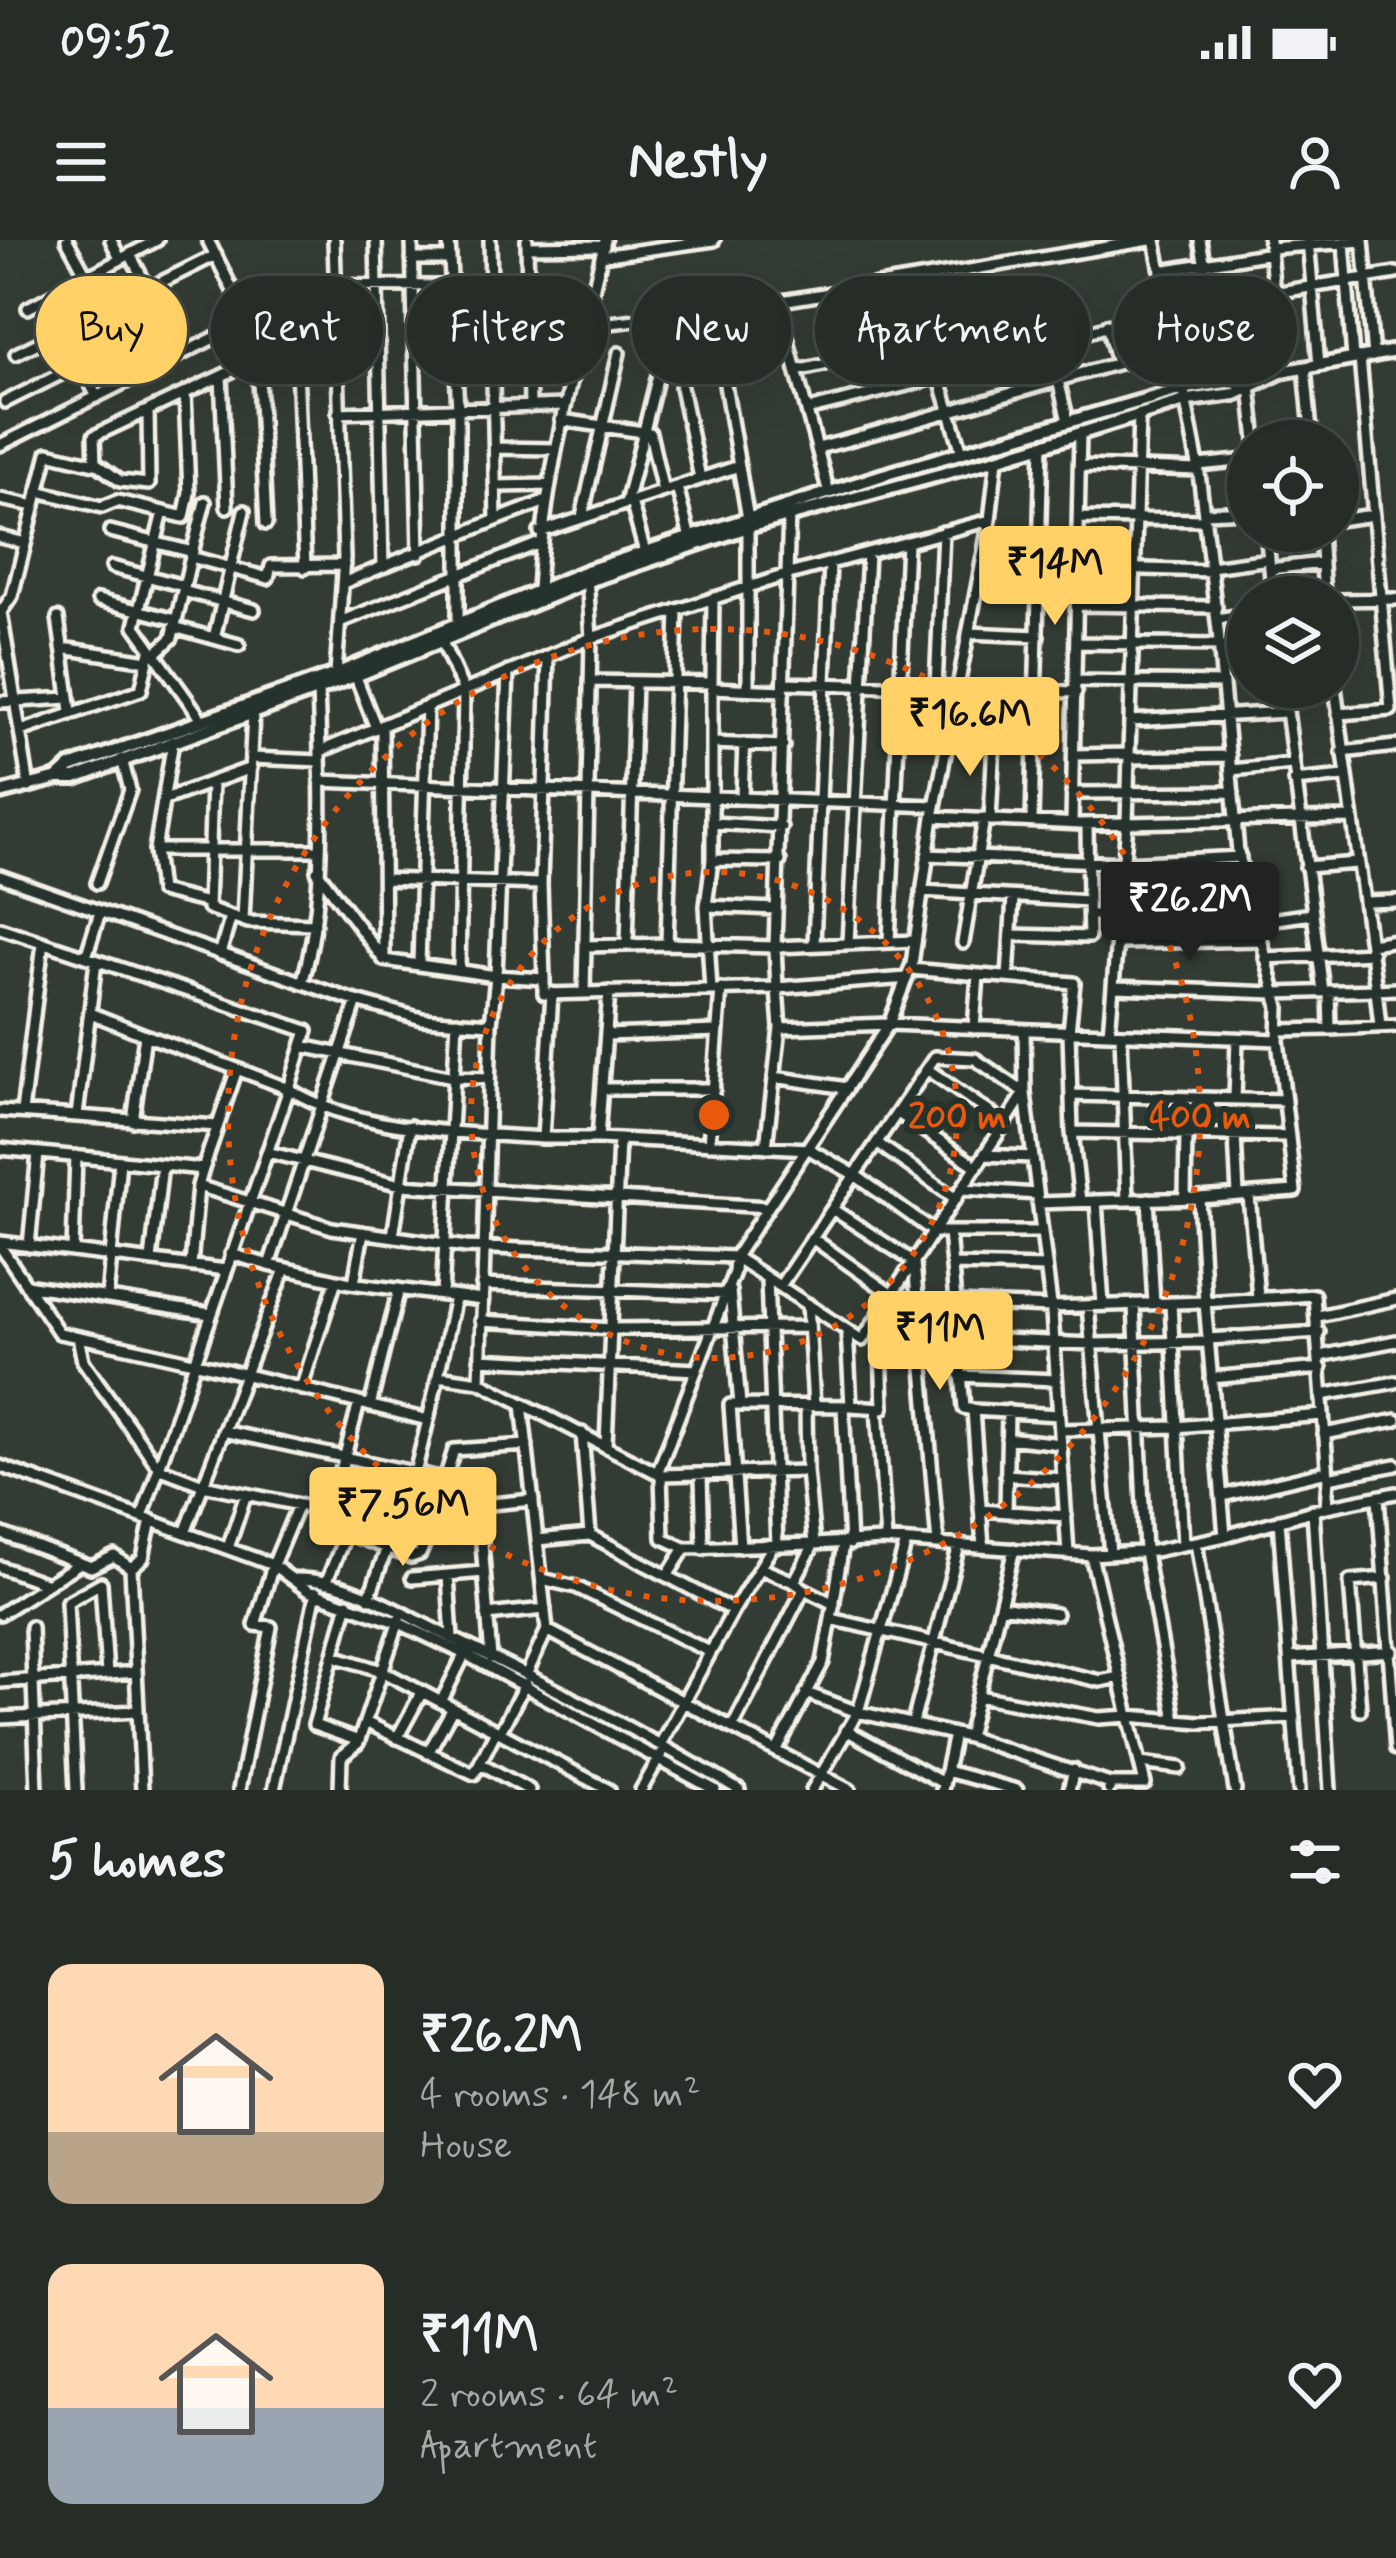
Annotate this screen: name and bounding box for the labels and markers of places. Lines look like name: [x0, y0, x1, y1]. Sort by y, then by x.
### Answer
pin: ₹14M: [984, 526, 1126, 628]
pin: ₹16.6M: [872, 677, 1068, 779]
pin: ₹26.2M: [1092, 862, 1288, 964]
centre of rings: [693, 1094, 735, 1136]
pin: ₹11M: [869, 1291, 1011, 1393]
pin: ₹7.56M: [305, 1467, 501, 1569]

